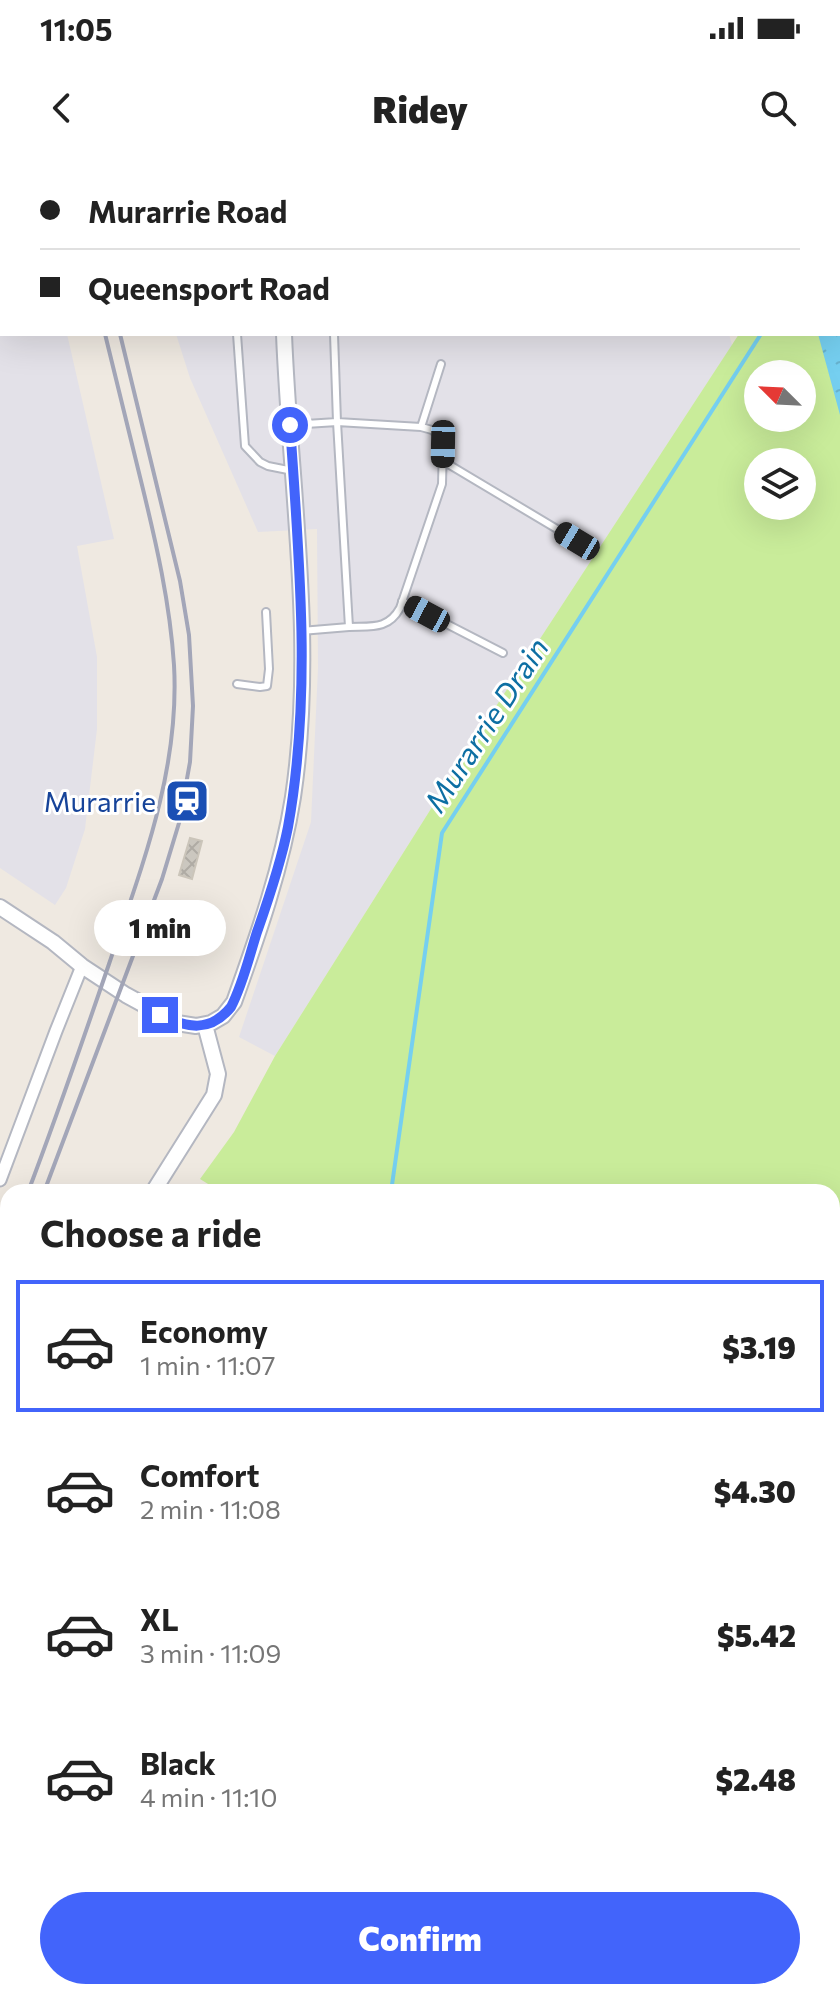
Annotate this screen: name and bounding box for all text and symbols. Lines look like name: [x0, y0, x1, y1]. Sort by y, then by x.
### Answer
text: 11:05: [40, 10, 113, 47]
icon: back: [40, 86, 84, 130]
text: Ridey: [372, 86, 468, 130]
icon: search: [756, 86, 800, 130]
text: Murarrie Road: [88, 192, 287, 229]
text: Queensport Road: [88, 269, 330, 306]
north arrow: [744, 360, 816, 432]
map controls: [744, 360, 816, 520]
route start: [272, 407, 308, 443]
car: [431, 420, 455, 468]
button: layers: [744, 448, 816, 520]
car: [550, 518, 604, 564]
car: [400, 592, 454, 636]
water label: Murarrie Drain: [415, 630, 555, 818]
station icon: Murarrie: [163, 777, 211, 825]
place label: Murarrie: [44, 784, 156, 818]
callout: 1 min: [94, 899, 226, 955]
text: 1 min: [129, 912, 191, 943]
route end: [142, 997, 178, 1033]
text: Choose a ride: [40, 1210, 261, 1254]
icon: car: [44, 1310, 116, 1382]
text: Economy: [140, 1312, 268, 1349]
text: $3.19: [722, 1328, 796, 1365]
text: 1 min · 11:07: [140, 1349, 275, 1380]
icon: car: [44, 1454, 116, 1526]
text: Comfort: [140, 1456, 259, 1493]
text: $4.30: [714, 1472, 796, 1509]
text: 2 min · 11:08: [140, 1493, 281, 1524]
icon: car: [44, 1598, 116, 1670]
text: XL: [140, 1600, 179, 1637]
text: $5.42: [717, 1616, 796, 1653]
text: 3 min · 11:09: [140, 1637, 281, 1668]
icon: car: [44, 1742, 116, 1814]
text: Black: [140, 1744, 216, 1781]
text: $2.48: [716, 1760, 796, 1797]
text: 4 min · 11:10: [140, 1781, 277, 1812]
button: Confirm: [40, 1892, 800, 1984]

